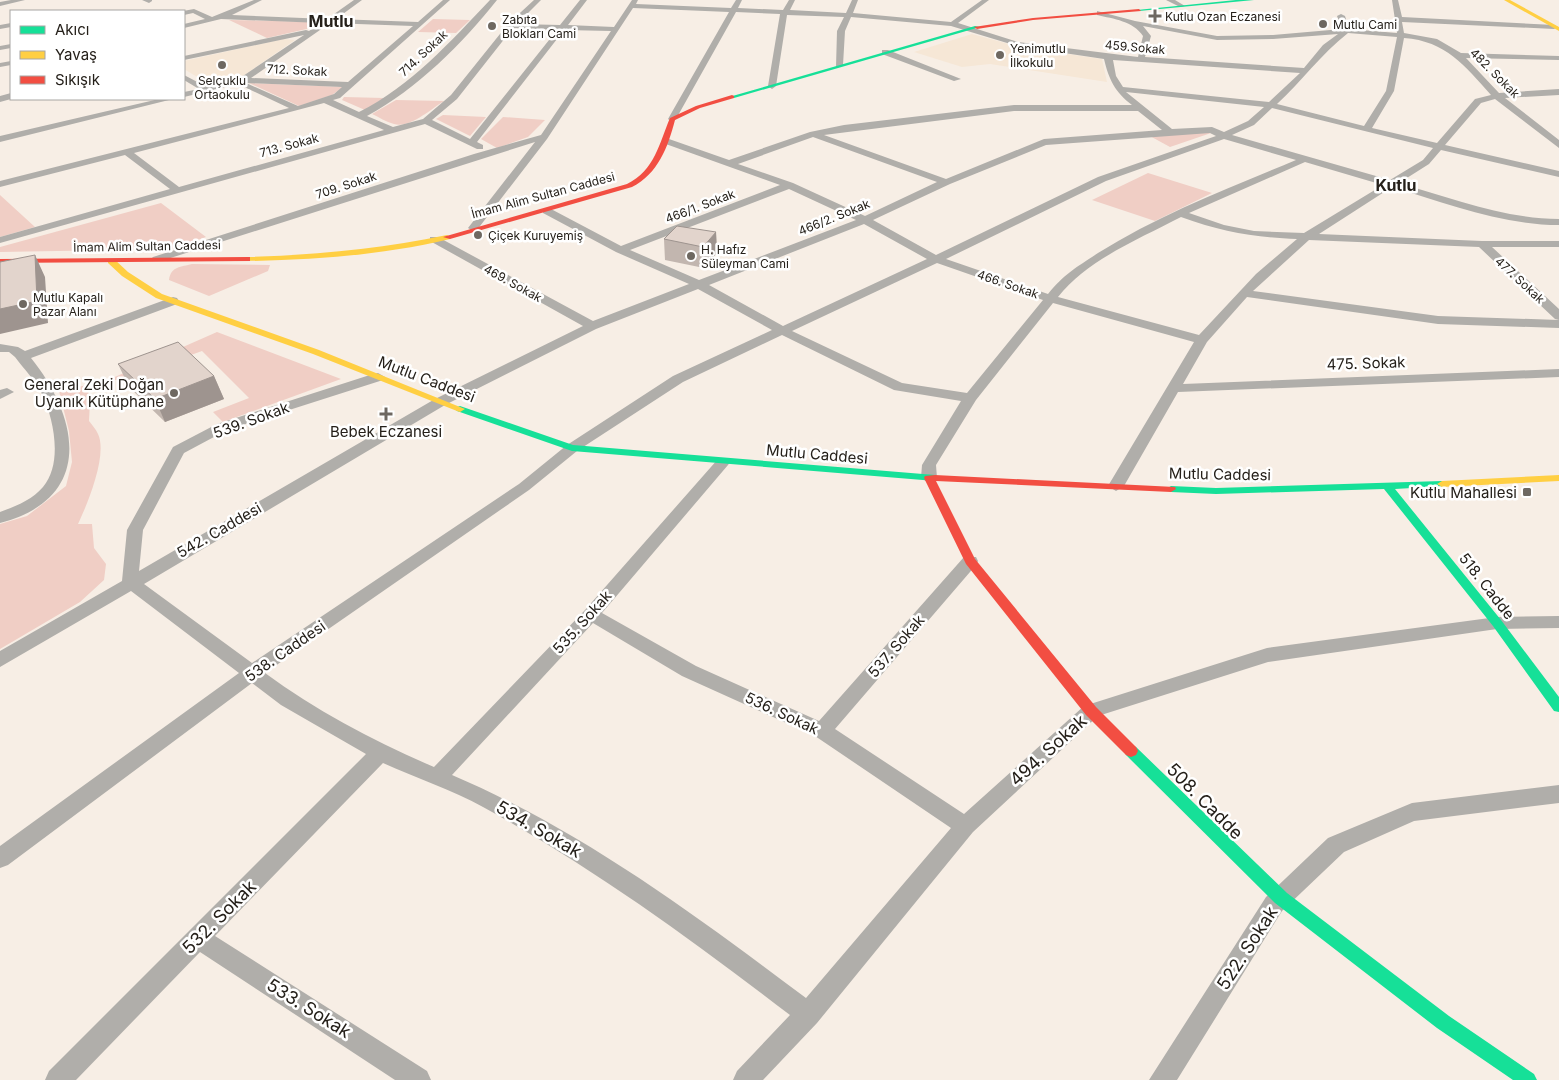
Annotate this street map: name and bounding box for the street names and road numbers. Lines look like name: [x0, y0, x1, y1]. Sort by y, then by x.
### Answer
street label: 714. Sokak: [396, 27, 451, 79]
street label: 459.Sokak: [1104, 37, 1166, 57]
street label: 482. Sokak: [1467, 45, 1523, 101]
street label: 712. Sokak: [266, 61, 328, 79]
street label: 713. Sokak: [258, 130, 321, 160]
street label: 709. Sokak: [314, 168, 379, 202]
street label: İmam Alim Sultan Caddesi: [470, 169, 616, 221]
street label: 466/1. Sokak: [663, 186, 737, 226]
street label: 466/2. Sokak: [796, 196, 872, 238]
street label: İmam Alim Sultan Caddesi: [73, 237, 221, 255]
street label: 477. Sokak: [1492, 253, 1548, 307]
street label: 469. Sokak: [481, 261, 545, 305]
street label: 466. Sokak: [975, 267, 1041, 302]
street label: Mutlu Caddesi: [376, 352, 478, 406]
street label: 475. Sokak: [1326, 352, 1406, 374]
street label: 539. Sokak: [210, 397, 292, 442]
street label: Mutlu Caddesi: [765, 440, 869, 468]
street label: Mutlu Caddesi: [1169, 464, 1271, 484]
street label: 542. Caddesi: [173, 498, 265, 562]
street label: 518. Cadde: [1455, 549, 1519, 623]
street label: 535. Sokak: [548, 586, 616, 658]
street label: 537. Sokak: [864, 610, 929, 681]
street label: 538. Caddesi: [241, 616, 329, 686]
street label: 536. Sokak: [742, 688, 823, 739]
street label: 494. Sokak: [1005, 710, 1091, 790]
street label: 508. Cadde: [1163, 759, 1247, 843]
street label: 534. Sokak: [492, 796, 586, 862]
street label: 532. Sokak: [178, 876, 260, 958]
street label: 522. Sokak: [1212, 902, 1282, 994]
street label: 533. Sokak: [263, 974, 355, 1042]

